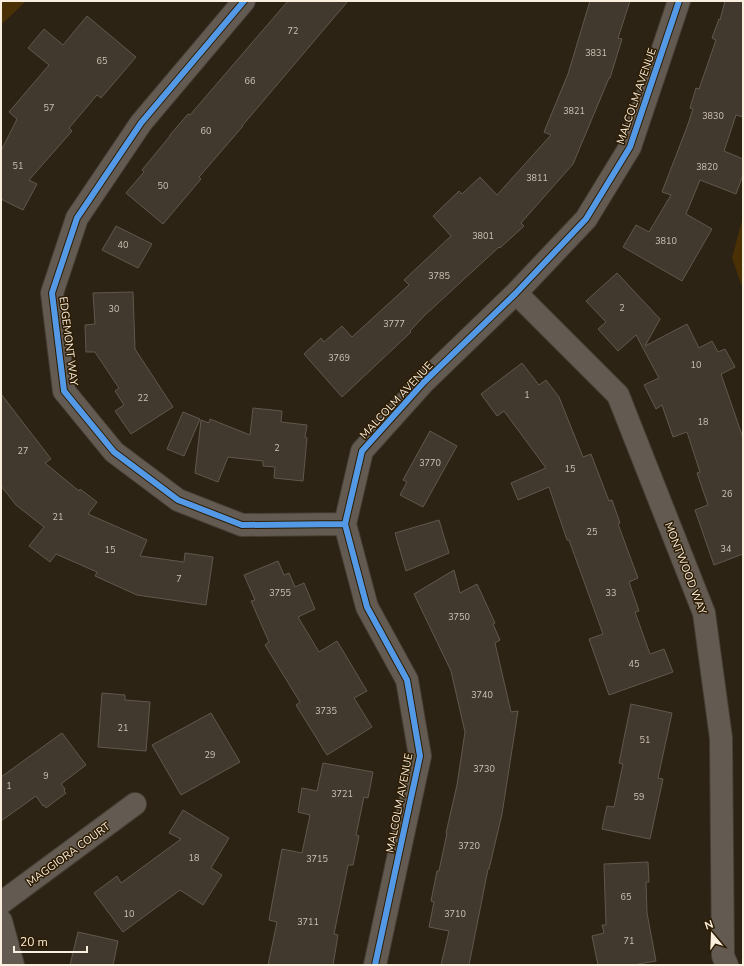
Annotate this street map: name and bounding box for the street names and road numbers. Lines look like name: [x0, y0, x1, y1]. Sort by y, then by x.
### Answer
street label: MALCOLM AVENUE: [613, 46, 660, 146]
street label: EDGEMONT WAY: [56, 296, 81, 387]
street label: MALCOLM AVENUE: [357, 358, 436, 442]
street label: MONTWOOD WAY: [661, 520, 710, 617]
street label: MALCOLM AVENUE: [383, 752, 416, 854]
street label: MAGGIORA COURT: [23, 819, 113, 890]

